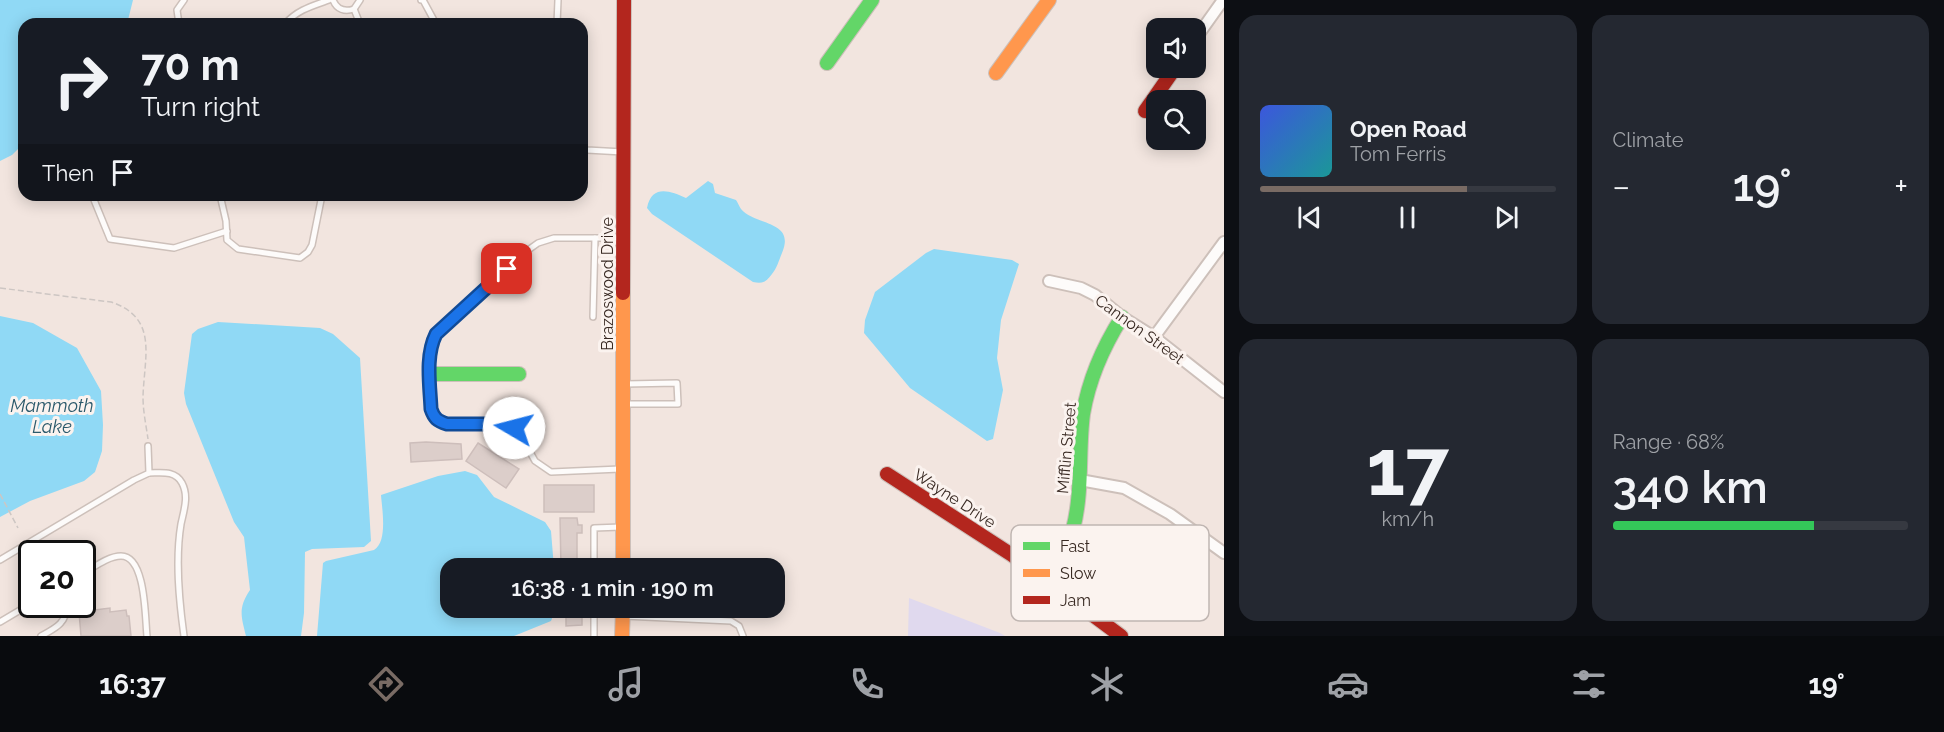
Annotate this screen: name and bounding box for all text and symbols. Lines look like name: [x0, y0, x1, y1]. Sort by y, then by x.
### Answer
map controls: [1146, 18, 1206, 150]
button: sound: [1146, 18, 1206, 78]
text: 70 m: [141, 41, 240, 90]
icon: right: [42, 42, 120, 120]
button: search: [1146, 90, 1206, 150]
text: Turn right: [141, 91, 260, 122]
text: Open Road: [1350, 116, 1467, 142]
text: Climate: [1613, 128, 1684, 152]
text: Tom Ferris: [1350, 142, 1446, 166]
icon: arrive: [106, 156, 139, 189]
text: 19°: [1733, 159, 1792, 212]
text: Then: [42, 160, 94, 186]
text: −: [1613, 167, 1630, 206]
text: +: [1894, 167, 1908, 206]
icon: previous: [1293, 201, 1326, 234]
icon: pause: [1391, 201, 1424, 234]
icon: next: [1490, 201, 1523, 234]
street label: Brazoswood Drive: [598, 217, 617, 351]
pin: [481, 243, 532, 294]
icon: arrive: [490, 252, 523, 285]
street label: Cannon Street: [1091, 291, 1189, 369]
water label: Mammoth Lake: [10, 395, 94, 437]
position arrow: [482, 396, 546, 460]
street label: Mifflin Street: [1053, 401, 1080, 495]
text: 17: [1367, 422, 1449, 513]
text: Range · 68%: [1613, 430, 1724, 454]
text: 340 km: [1613, 461, 1768, 514]
street label: Wayne Drive: [910, 465, 999, 532]
text: km/h: [1381, 507, 1434, 531]
legend: [1011, 525, 1209, 621]
text: Fast: [1060, 537, 1091, 556]
speed limit sign: 20: [18, 540, 96, 618]
text: Slow: [1060, 564, 1096, 583]
text: 16:38 · 1 min · 190 m: [511, 575, 714, 601]
text: Jam: [1060, 591, 1091, 610]
icon: directions: [365, 663, 407, 705]
icon: music: [605, 663, 647, 705]
icon: phone: [846, 663, 888, 705]
icon: climate: [1086, 663, 1128, 705]
icon: car: [1327, 663, 1369, 705]
icon: filters: [1568, 663, 1610, 705]
text: 16:37: [99, 669, 166, 700]
text: 19°: [1808, 669, 1845, 700]

